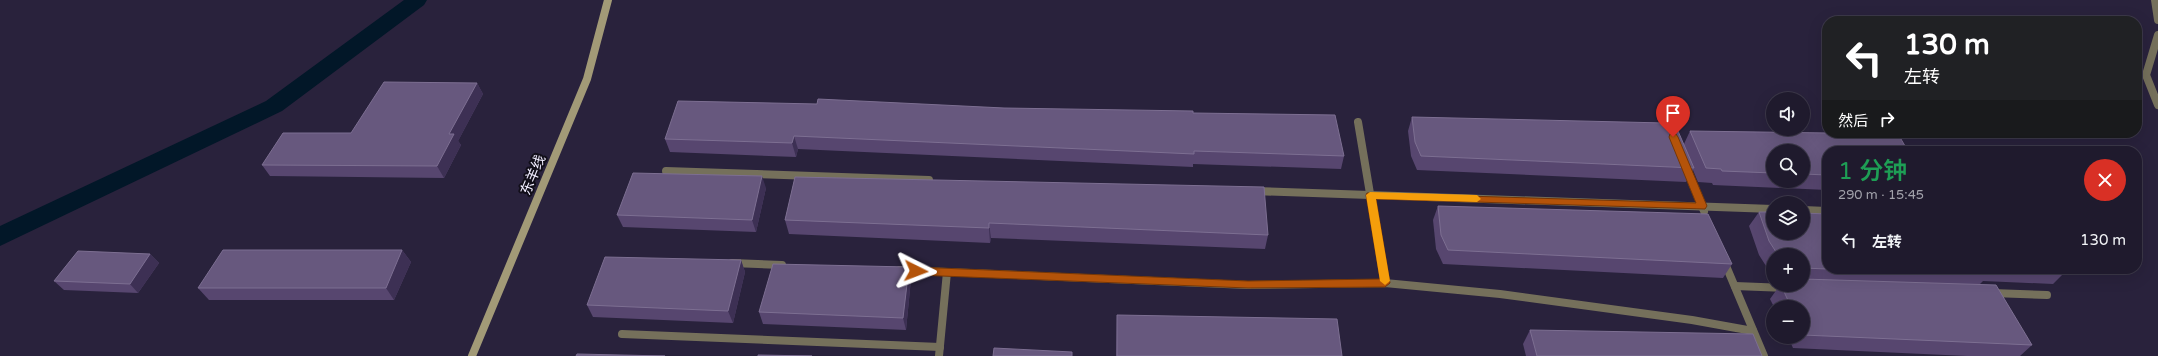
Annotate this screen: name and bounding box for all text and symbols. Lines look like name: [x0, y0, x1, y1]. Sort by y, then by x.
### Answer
text: 130 m: [1904, 28, 1990, 62]
icon: left: [1838, 32, 1890, 84]
text: 左转: [1904, 66, 1940, 88]
map controls: [1766, 92, 1810, 344]
button: sound: [1766, 92, 1810, 136]
pin: [1656, 96, 1690, 137]
icon: arrive: [1662, 102, 1684, 124]
icon: right: [1876, 108, 1898, 130]
text: 然后: [1838, 112, 1868, 130]
button: search: [1766, 144, 1810, 188]
street label: 东羊线: [517, 152, 549, 198]
text: 1 分钟: [1838, 157, 1907, 186]
button: close: [2084, 159, 2126, 201]
text: 290 m · 15:45: [1838, 187, 1924, 203]
button: layers: [1766, 196, 1810, 240]
icon: left: [1838, 229, 1860, 251]
text: 130 m: [2080, 231, 2126, 249]
text: 左转: [1872, 233, 1902, 251]
button: +: [1766, 248, 1810, 292]
position arrow: [895, 250, 937, 292]
button: −: [1766, 300, 1810, 344]

